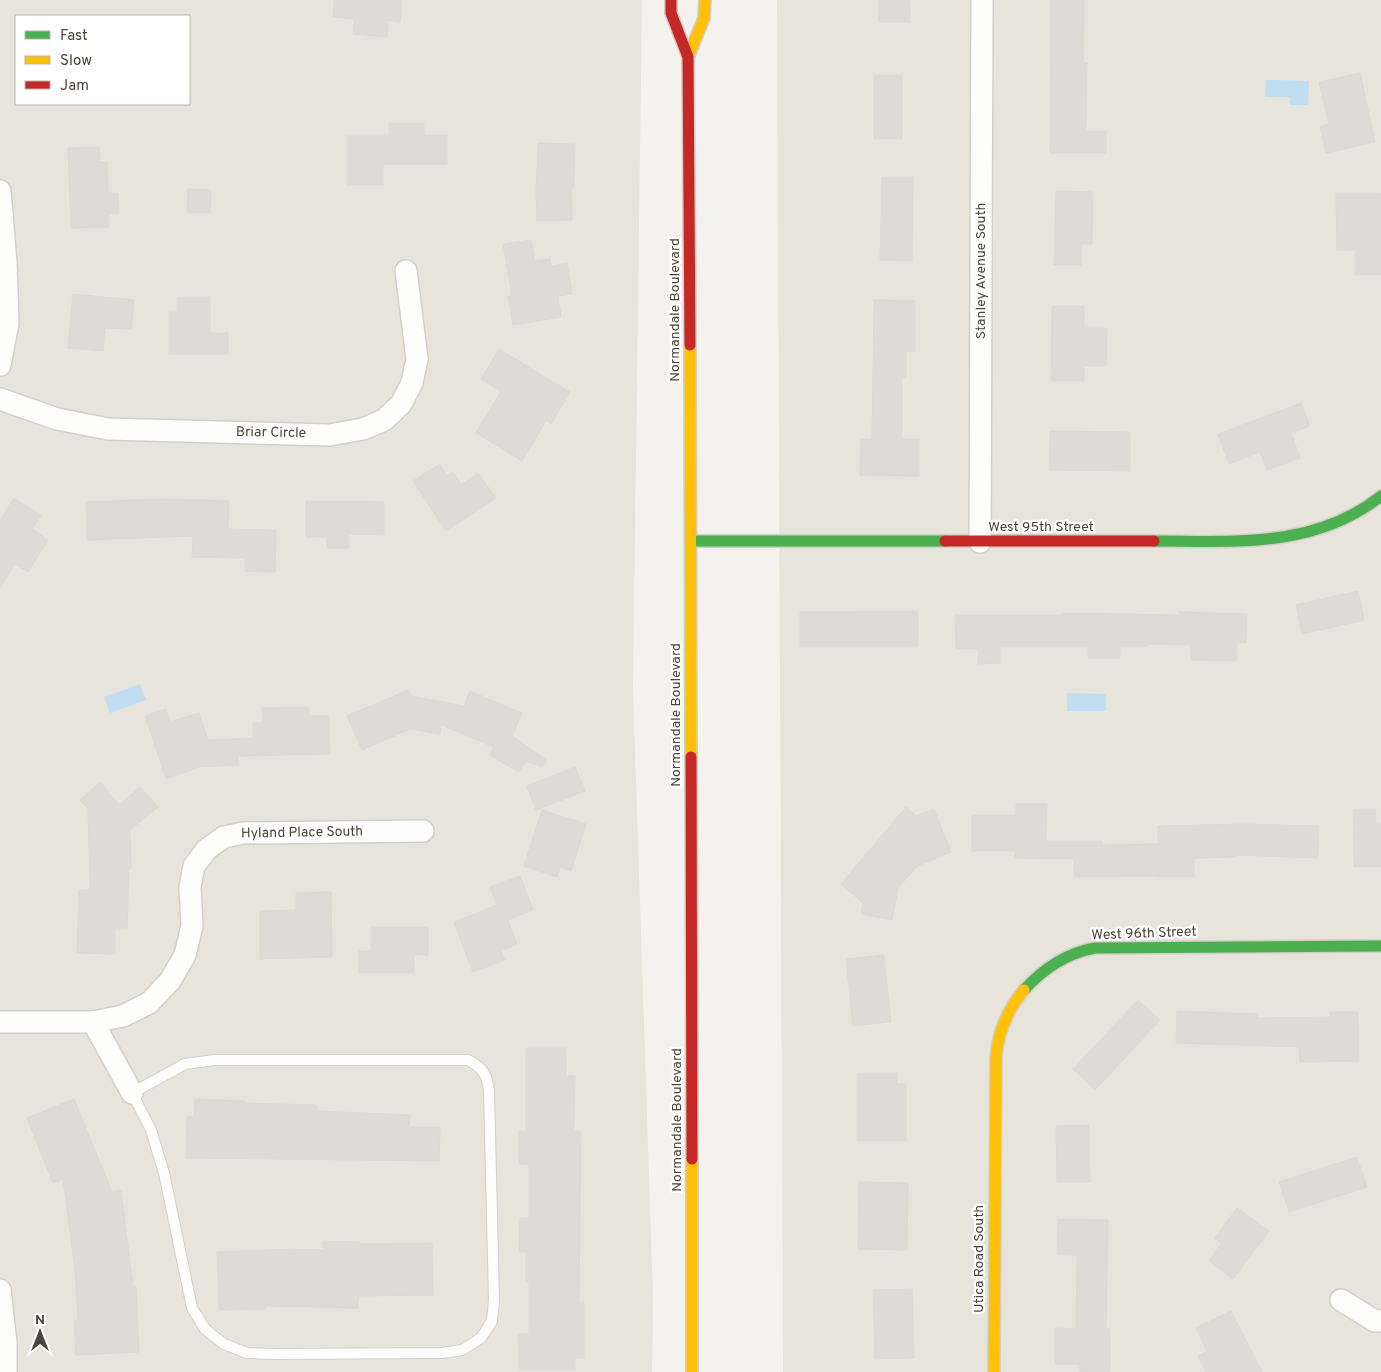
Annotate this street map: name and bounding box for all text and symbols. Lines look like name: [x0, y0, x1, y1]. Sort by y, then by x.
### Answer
legend: [15, 15, 190, 105]
text: Fast: [60, 27, 88, 46]
text: Slow: [60, 52, 92, 71]
text: Jam: [60, 77, 89, 96]
street label: Stanley Avenue South: [973, 203, 990, 339]
street label: Normandale Boulevard: [667, 238, 684, 382]
street label: Briar Circle: [236, 424, 306, 442]
street label: West 95th Street: [988, 519, 1094, 536]
street label: Normandale Boulevard: [668, 643, 685, 787]
street label: Hyland Place South: [241, 823, 363, 843]
street label: West 96th Street: [1091, 924, 1197, 944]
street label: Normandale Boulevard: [669, 1048, 686, 1192]
street label: Utica Road South: [971, 1205, 988, 1313]
north arrow: [15, 1307, 65, 1357]
text: N: [35, 1312, 45, 1329]

